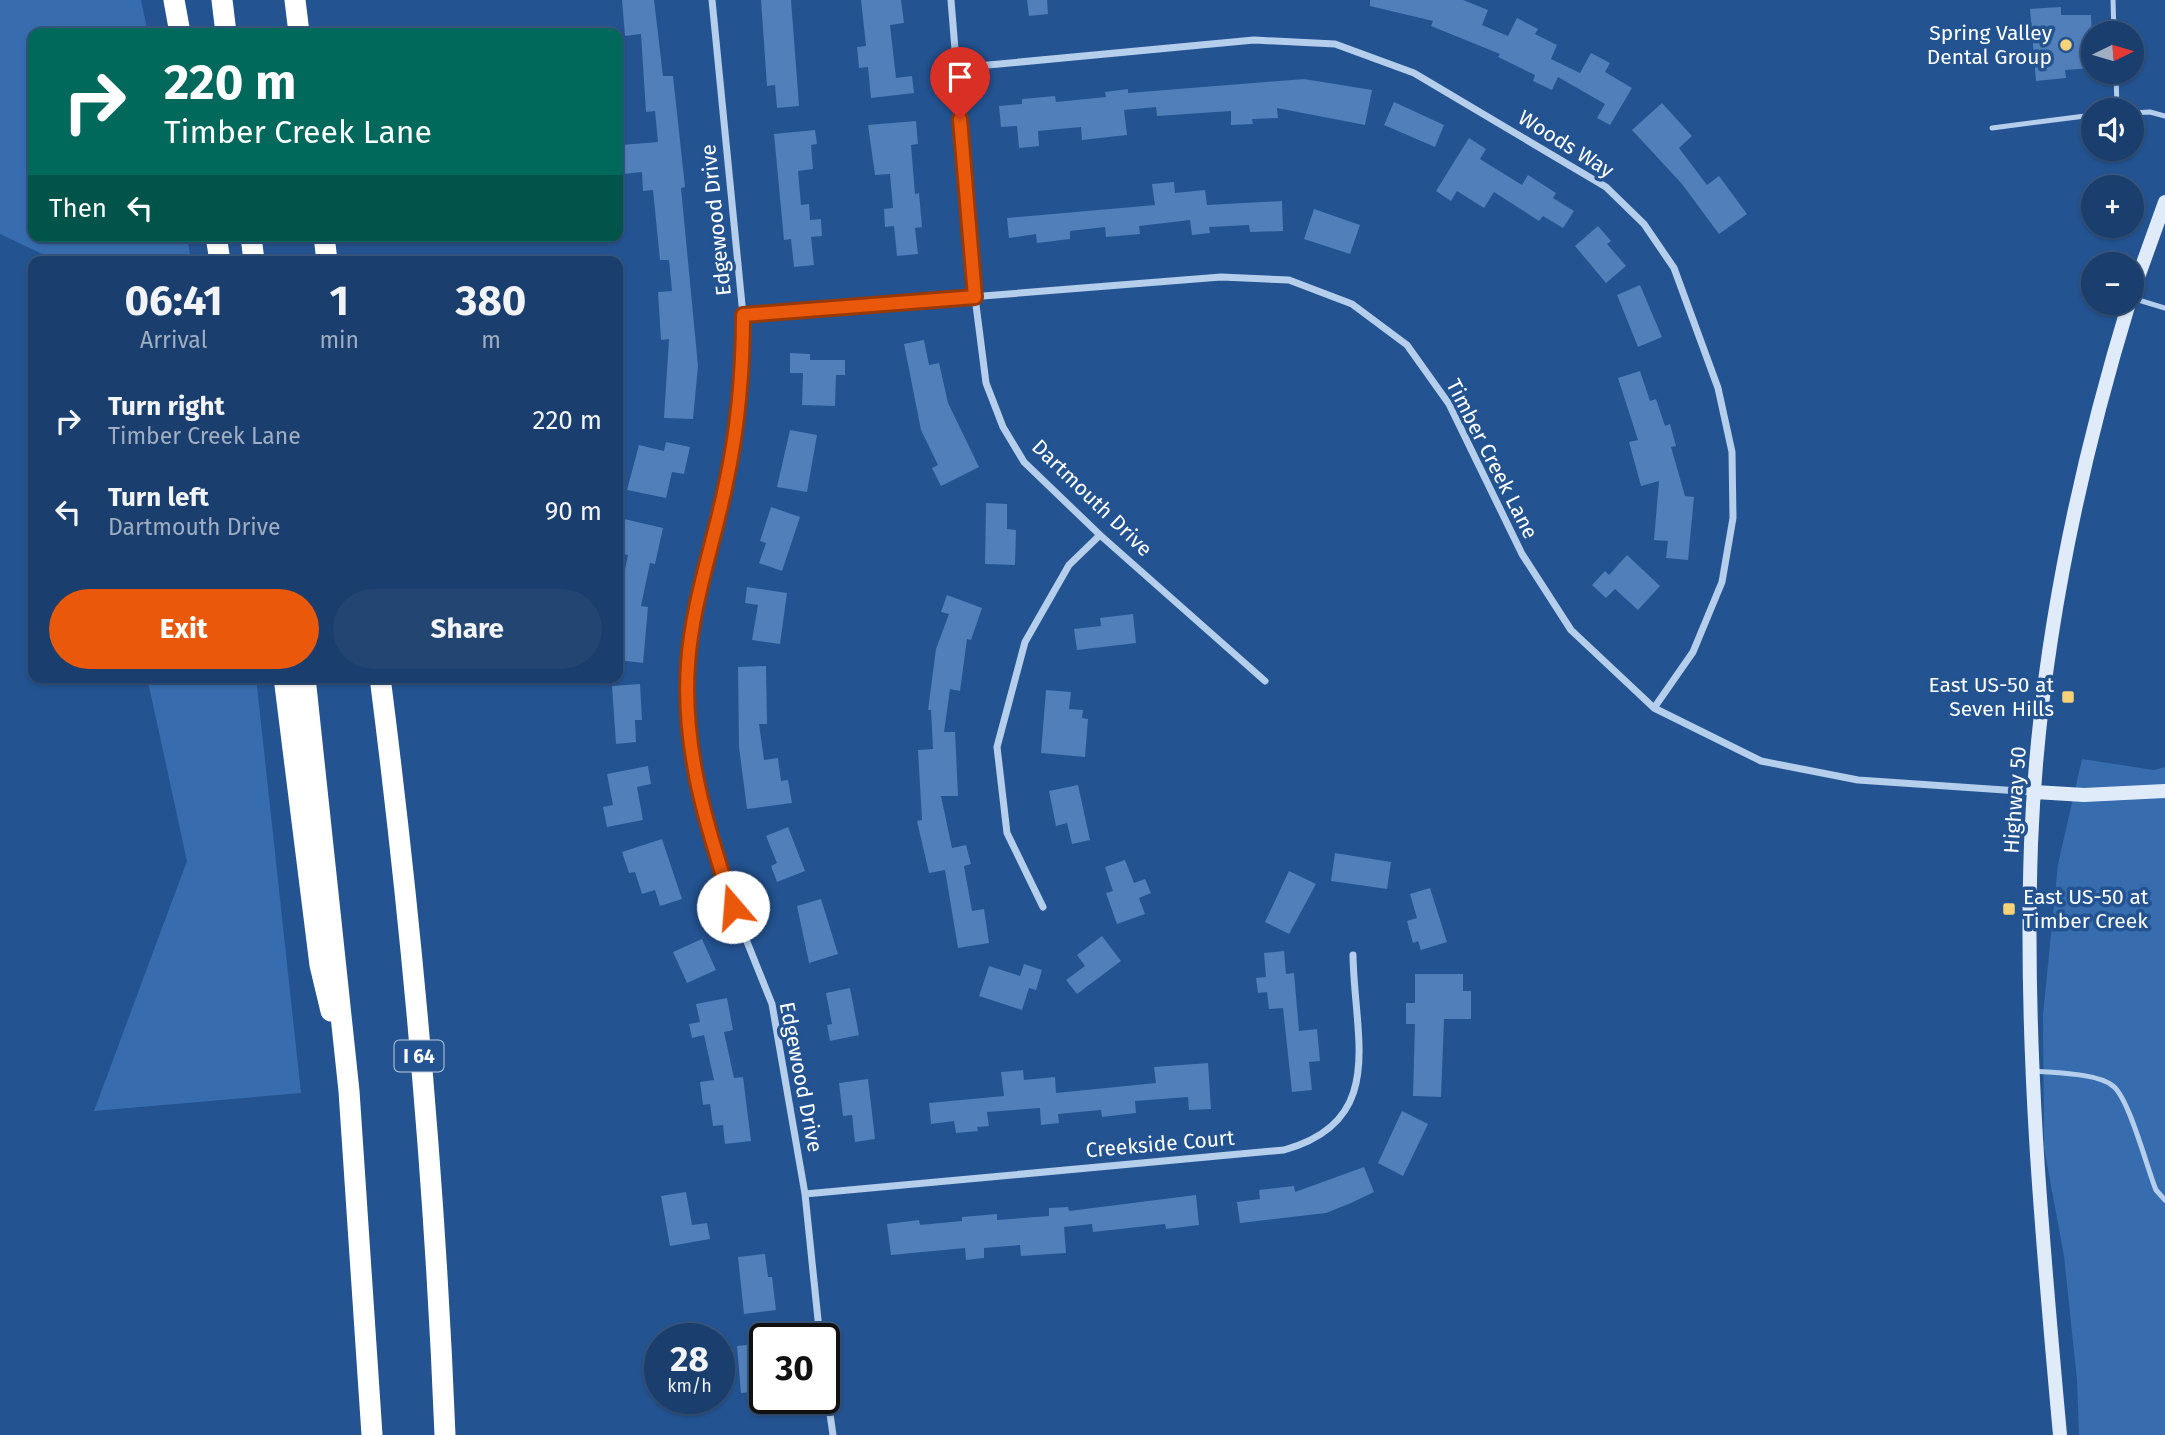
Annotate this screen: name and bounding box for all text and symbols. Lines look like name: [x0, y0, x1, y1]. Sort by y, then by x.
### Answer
place label: Spring Valley Dental Group: [1927, 20, 2053, 70]
north arrow: [2081, 21, 2144, 84]
map controls: [2081, 21, 2144, 315]
marker: Spring Valley Dental Group: [2058, 37, 2074, 53]
pin: [930, 47, 990, 119]
text: 220 m: [164, 53, 296, 112]
icon: right: [49, 56, 140, 147]
icon: arrive: [941, 58, 979, 96]
button: sound: [2081, 98, 2144, 161]
street label: Woods Way: [1513, 104, 1619, 184]
text: Timber Creek Lane: [164, 113, 432, 151]
street label: Edgewood Drive: [695, 143, 737, 297]
button: +: [2081, 175, 2144, 238]
icon: left: [121, 189, 159, 227]
text: Then: [49, 193, 107, 224]
button: −: [2081, 252, 2144, 315]
text: 06:41: [125, 276, 223, 326]
text: 1: [329, 276, 349, 326]
text: 380: [456, 276, 526, 326]
text: Arrival: [140, 326, 207, 354]
text: min: [319, 326, 359, 354]
text: m: [481, 326, 501, 354]
street label: Timber Creek Lane: [1440, 375, 1544, 543]
text: Turn right: [108, 391, 225, 422]
icon: right: [49, 402, 87, 440]
text: 220 m: [533, 405, 602, 436]
text: Timber Creek Lane: [108, 422, 301, 450]
street label: Dartmouth Drive: [1026, 434, 1158, 562]
text: Turn left: [108, 482, 209, 513]
icon: left: [49, 493, 87, 531]
text: 90 m: [545, 496, 602, 527]
text: Dartmouth Drive: [108, 513, 281, 541]
button: Exit: [49, 589, 319, 669]
button: Share: [333, 589, 602, 669]
place label: East US-50 at Seven Hills: [1929, 672, 2054, 722]
marker: East US-50 at Seven Hills: [2060, 689, 2076, 705]
street label: Highway 50: [1998, 745, 2032, 855]
position arrow: [696, 870, 770, 944]
place label: East US-50 at Timber Creek: [2023, 884, 2149, 934]
marker: East US-50 at Timber Creek: [2001, 901, 2017, 917]
street label: Edgewood Drive: [774, 1000, 828, 1154]
road number: I 64: [394, 1040, 444, 1072]
street label: Creekside Court: [1085, 1125, 1236, 1163]
speed limit sign: 30: [749, 1323, 840, 1414]
text: 28: [670, 1338, 709, 1380]
text: km/h: [667, 1375, 712, 1397]

